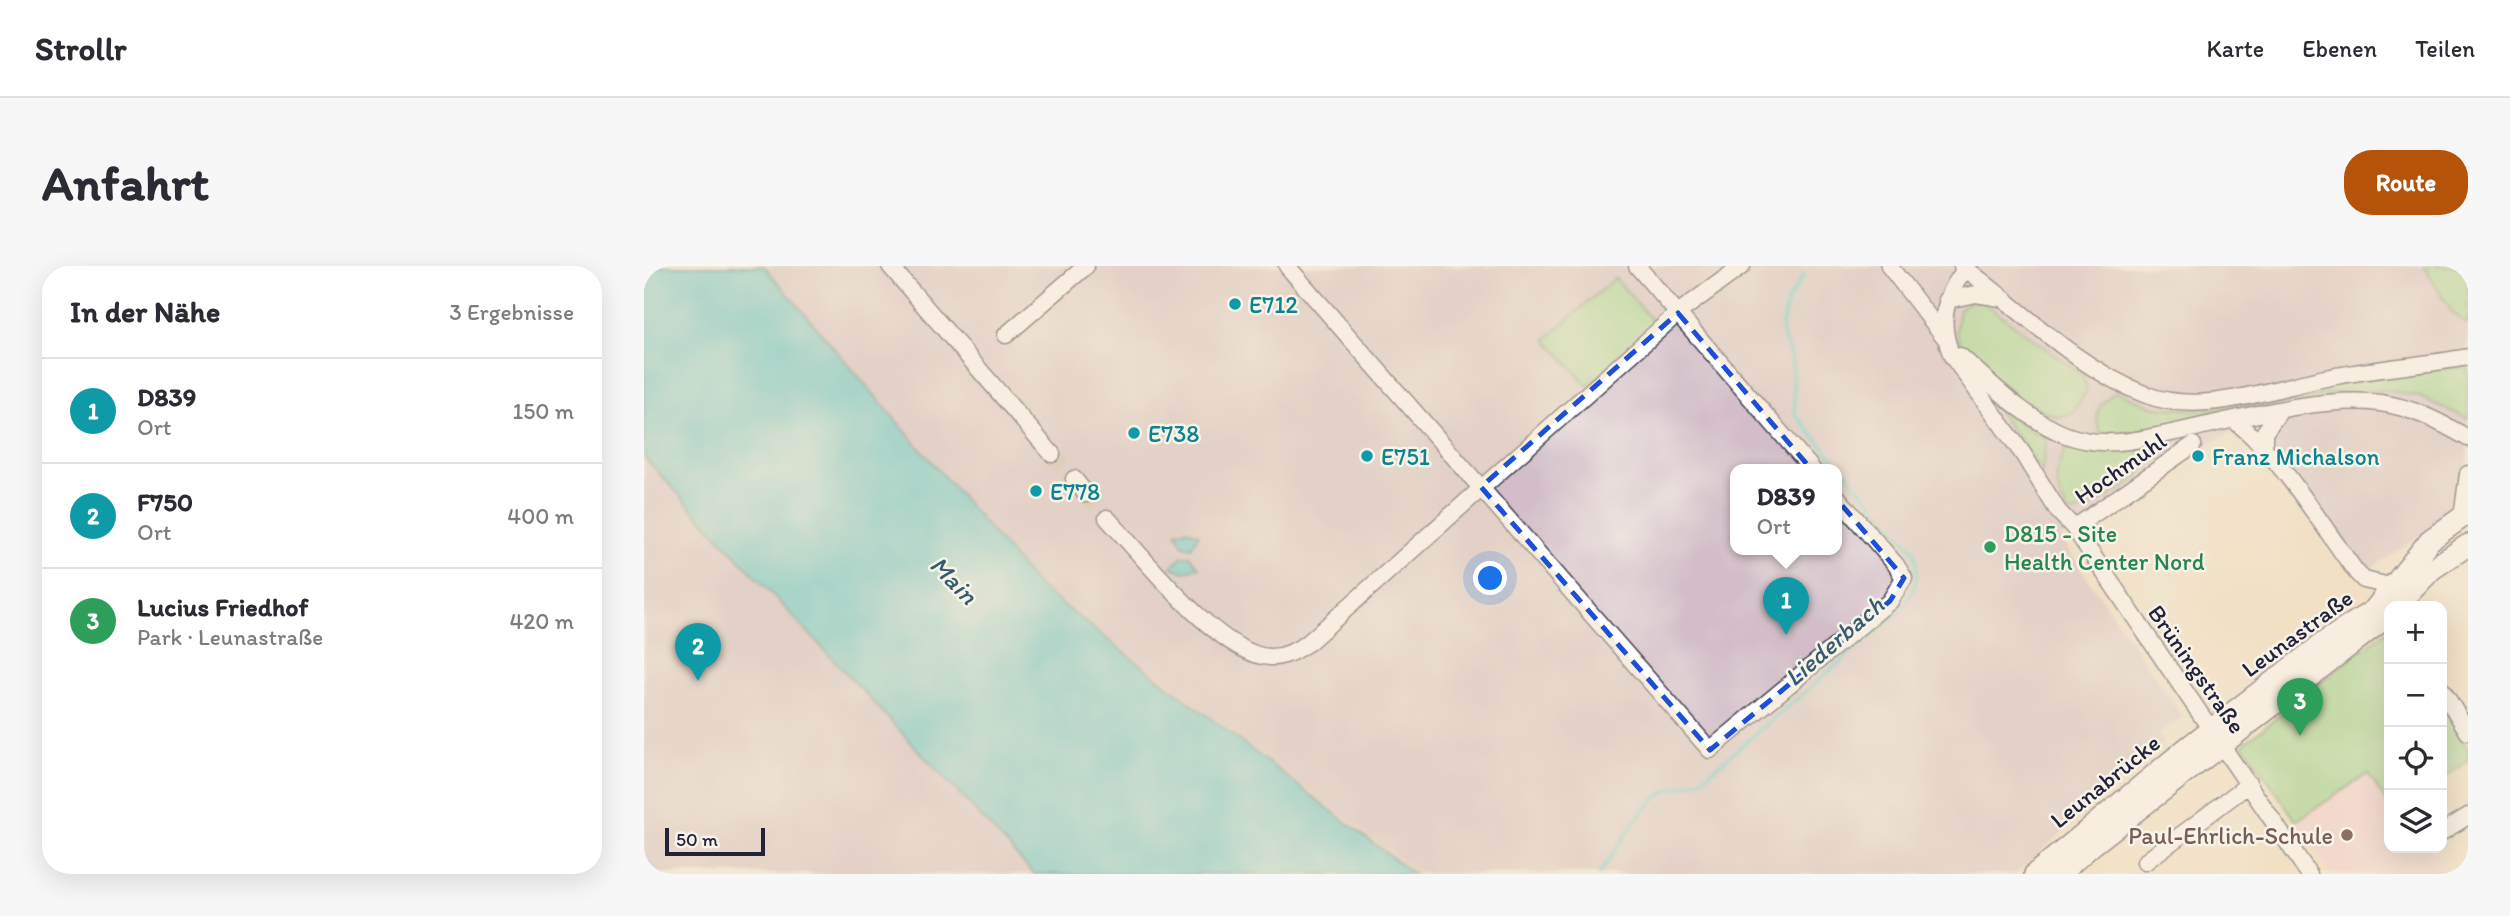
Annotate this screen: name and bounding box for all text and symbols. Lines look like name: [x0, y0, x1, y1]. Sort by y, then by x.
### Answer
text: Strollr: [35, 29, 126, 68]
text: Karte: [2206, 34, 2264, 63]
text: Ebenen: [2302, 34, 2377, 63]
text: Teilen: [2415, 34, 2475, 63]
button: Route: [2344, 150, 2468, 215]
text: Anfahrt: [42, 153, 209, 212]
place label: E712: [1249, 290, 1298, 319]
text: In der Nähe: [70, 293, 220, 330]
marker: E712: [1227, 296, 1243, 312]
text: 3 Ergebnisse: [449, 298, 574, 326]
text: D839: [137, 381, 196, 413]
text: 1: [88, 397, 98, 425]
text: 150 m: [513, 397, 574, 425]
text: Ort: [137, 413, 171, 441]
place label: E738: [1148, 419, 1199, 448]
marker: E738: [1126, 425, 1142, 441]
street label: Hochmuhl: [2068, 426, 2172, 510]
place label: E751: [1381, 442, 1430, 471]
place label: Franz Michalson: [2212, 442, 2380, 471]
marker: E751: [1359, 448, 1375, 464]
marker: Franz Michalson: [2190, 448, 2206, 464]
popup: [1730, 464, 1842, 555]
place label: E778: [1050, 477, 1100, 506]
text: D839: [1756, 480, 1816, 512]
marker: E778: [1028, 483, 1044, 499]
text: F750: [137, 486, 193, 518]
text: 2: [87, 502, 99, 530]
text: 400 m: [507, 502, 574, 530]
text: Ort: [1756, 512, 1791, 540]
text: Ort: [137, 518, 171, 546]
place label: D815 - Site Health Center Nord: [2004, 519, 2205, 576]
marker: D815 - Site Health Center Nord: [1982, 539, 1998, 555]
water label: Main: [923, 549, 985, 611]
your location: [1473, 561, 1507, 595]
pin: 1: [1763, 577, 1809, 635]
street label: Leunastraße: [2236, 583, 2358, 683]
water label: Liederbach: [1778, 589, 1891, 693]
text: Lucius Friedhof: [137, 591, 308, 623]
street label: Brüningstraße: [2142, 599, 2252, 739]
map controls: [2384, 601, 2447, 853]
button: +: [2384, 601, 2447, 664]
text: 3: [87, 607, 99, 635]
text: 420 m: [509, 607, 574, 635]
text: Park · Leunastraße: [137, 623, 323, 651]
pin: 2: [675, 623, 721, 681]
button: −: [2384, 664, 2447, 727]
pin: 3: [2277, 678, 2323, 736]
button: locate: [2384, 727, 2447, 790]
street label: Leunabrücke: [2044, 728, 2166, 834]
button: layers: [2384, 790, 2447, 853]
place label: Paul-Ehrlich-Schule: [2128, 821, 2333, 850]
scale bar: [665, 825, 765, 857]
marker: Paul-Ehrlich-Schule: [2339, 827, 2355, 843]
text: 50 m: [676, 828, 718, 851]

